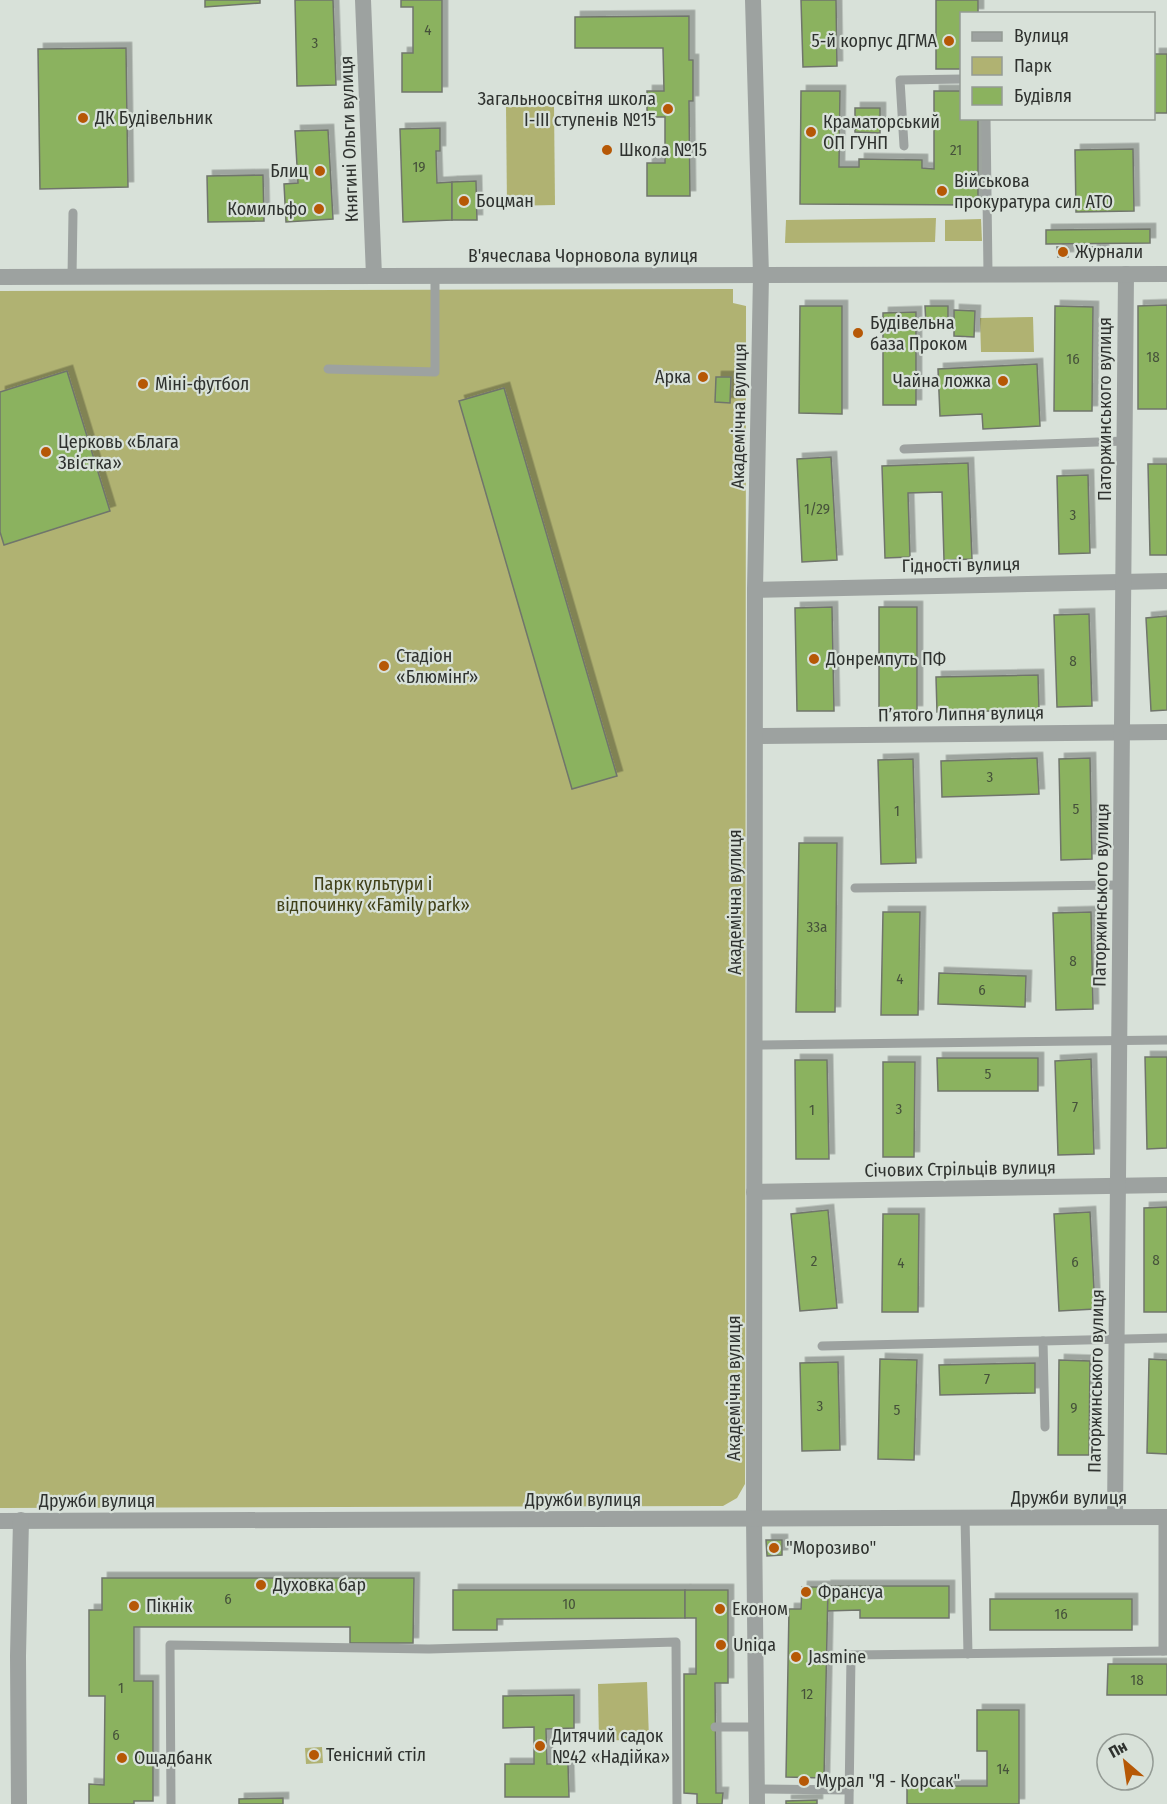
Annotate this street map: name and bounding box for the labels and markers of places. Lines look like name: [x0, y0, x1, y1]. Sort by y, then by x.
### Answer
place label: 5-й корпус ДГМА: [811, 30, 938, 52]
marker: 5-й корпус ДГМА: [942, 34, 956, 48]
place label: Загальноосвітня школа І-ІІІ ступенів №15: [478, 88, 656, 131]
marker: Загальноосвітня школа І-ІІІ ступенів №15: [661, 102, 675, 116]
place label: ДК Будівельник: [94, 107, 213, 129]
marker: ДК Будівельник: [76, 111, 90, 125]
place label: Краматорський ОП ГУНП: [823, 111, 940, 154]
marker: Краматорський ОП ГУНП: [804, 125, 818, 139]
place label: Школа №15: [619, 139, 707, 161]
marker: Школа №15: [600, 143, 614, 157]
place label: Блиц: [270, 160, 308, 182]
marker: Блиц: [313, 164, 327, 178]
place label: Військова прокуратура сил АТО: [954, 170, 1113, 213]
marker: Військова прокуратура сил АТО: [935, 184, 949, 198]
place label: Боцман: [476, 190, 534, 212]
marker: Боцман: [457, 194, 471, 208]
place label: Комильфо: [227, 198, 307, 220]
marker: Комильфо: [312, 202, 326, 216]
place label: Журнали: [1075, 241, 1143, 263]
marker: Журнали: [1056, 245, 1070, 259]
place label: Будівельна база Проком: [870, 312, 968, 355]
marker: Будівельна база Проком: [851, 326, 865, 340]
place label: Арка: [655, 366, 691, 388]
marker: Арка: [696, 370, 710, 384]
place label: Чайна ложка: [893, 370, 991, 392]
place label: Міні-футбол: [155, 373, 249, 395]
marker: Чайна ложка: [996, 374, 1010, 388]
marker: Міні-футбол: [136, 377, 150, 391]
place label: Церковь «Блага Звістка»: [58, 431, 179, 474]
marker: Церковь «Блага Звістка»: [39, 445, 53, 459]
place label: Стадіон «Блюмінґ»: [396, 645, 478, 688]
place label: Донремпуть ПФ: [825, 648, 946, 670]
marker: Донремпуть ПФ: [807, 652, 821, 666]
marker: Стадіон «Блюмінґ»: [377, 659, 391, 673]
place label: "Морозиво": [786, 1537, 876, 1559]
marker: "Морозиво": [767, 1541, 781, 1555]
place label: Духовка бар: [272, 1574, 366, 1596]
marker: Духовка бар: [254, 1578, 268, 1592]
place label: Франсуа: [818, 1581, 884, 1603]
marker: Франсуа: [799, 1585, 813, 1599]
place label: Пікнік: [146, 1595, 193, 1617]
place label: Економ: [732, 1598, 788, 1620]
marker: Пікнік: [127, 1599, 141, 1613]
marker: Економ: [713, 1602, 727, 1616]
place label: Uniqa: [733, 1634, 776, 1656]
marker: Uniqa: [714, 1638, 728, 1652]
place label: Jasmine: [808, 1646, 866, 1668]
marker: Jasmine: [789, 1650, 803, 1664]
place label: Дитячий садок №42 «Надійка»: [551, 1725, 670, 1768]
marker: Дитячий садок №42 «Надійка»: [533, 1739, 547, 1753]
place label: Тенісний стіл: [326, 1744, 426, 1766]
place label: Ощадбанк: [134, 1747, 213, 1769]
marker: Тенісний стіл: [307, 1748, 321, 1762]
marker: Ощадбанк: [115, 1751, 129, 1765]
place label: Мурал "Я - Корсак": [816, 1770, 960, 1792]
marker: Мурал "Я - Корсак": [797, 1774, 811, 1788]

